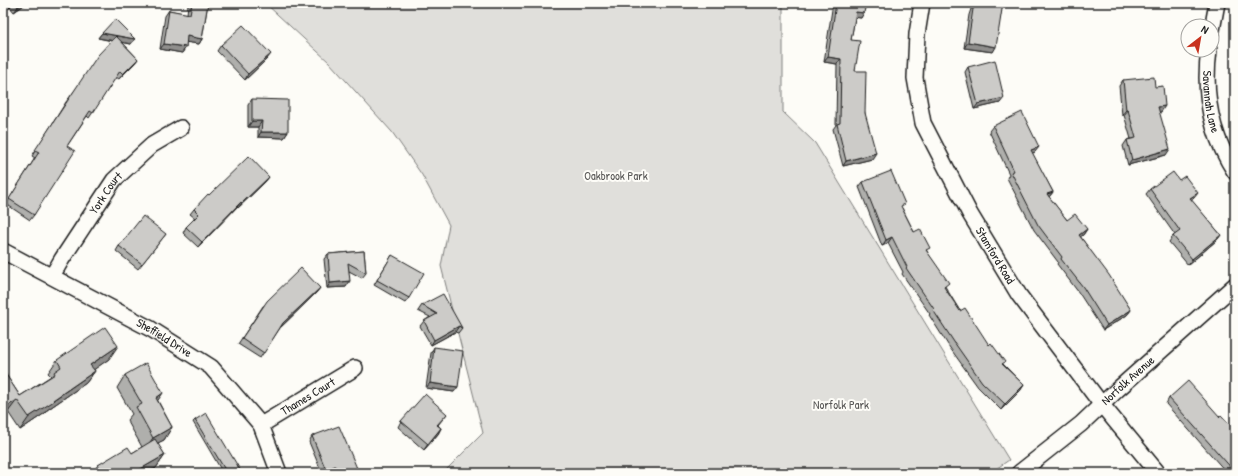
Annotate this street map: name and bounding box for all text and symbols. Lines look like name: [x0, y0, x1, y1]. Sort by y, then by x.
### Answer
north arrow: [1180, 18, 1220, 58]
text: N: [1199, 22, 1211, 37]
street label: Savannah Lane: [1199, 71, 1224, 135]
street label: York Court: [85, 167, 126, 217]
park label: Oakbrook Park: [584, 167, 648, 184]
street label: Stamford Road: [972, 224, 1019, 287]
street label: Sheffield Drive: [134, 314, 196, 361]
street label: Norfolk Avenue: [1097, 351, 1158, 409]
street label: Thames Court: [277, 373, 339, 419]
park label: Norfolk Park: [813, 396, 869, 413]

